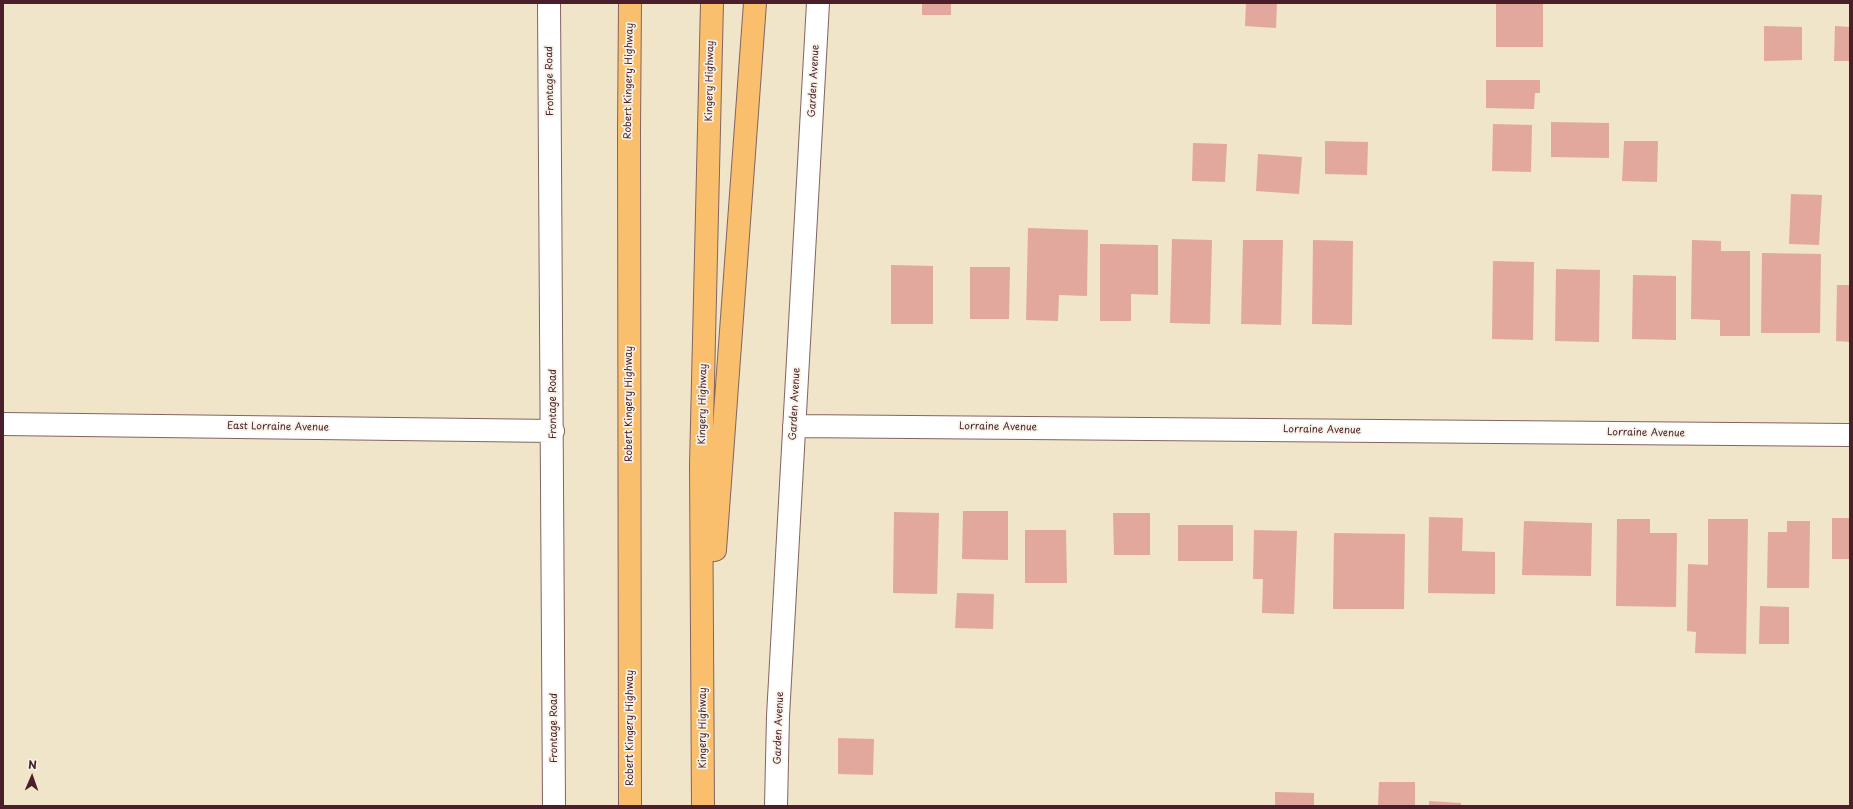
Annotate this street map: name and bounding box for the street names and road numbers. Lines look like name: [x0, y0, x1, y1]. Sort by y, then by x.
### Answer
street label: Robert Kingery Highway: [622, 23, 636, 139]
street label: Kingery Highway: [703, 40, 717, 122]
street label: Garden Avenue: [806, 44, 822, 118]
street label: Frontage Road: [543, 46, 557, 116]
street label: Robert Kingery Highway: [623, 346, 635, 462]
street label: Kingery Highway: [696, 363, 710, 445]
street label: Garden Avenue: [787, 367, 803, 441]
street label: Frontage Road: [547, 369, 559, 439]
street label: East Lorraine Avenue: [227, 420, 329, 434]
street label: Lorraine Avenue: [959, 420, 1037, 434]
street label: Lorraine Avenue: [1283, 423, 1361, 437]
street label: Lorraine Avenue: [1607, 426, 1685, 440]
street label: Robert Kingery Highway: [624, 670, 636, 786]
street label: Kingery Highway: [697, 687, 709, 769]
street label: Garden Avenue: [772, 691, 786, 765]
street label: Frontage Road: [548, 693, 560, 763]

